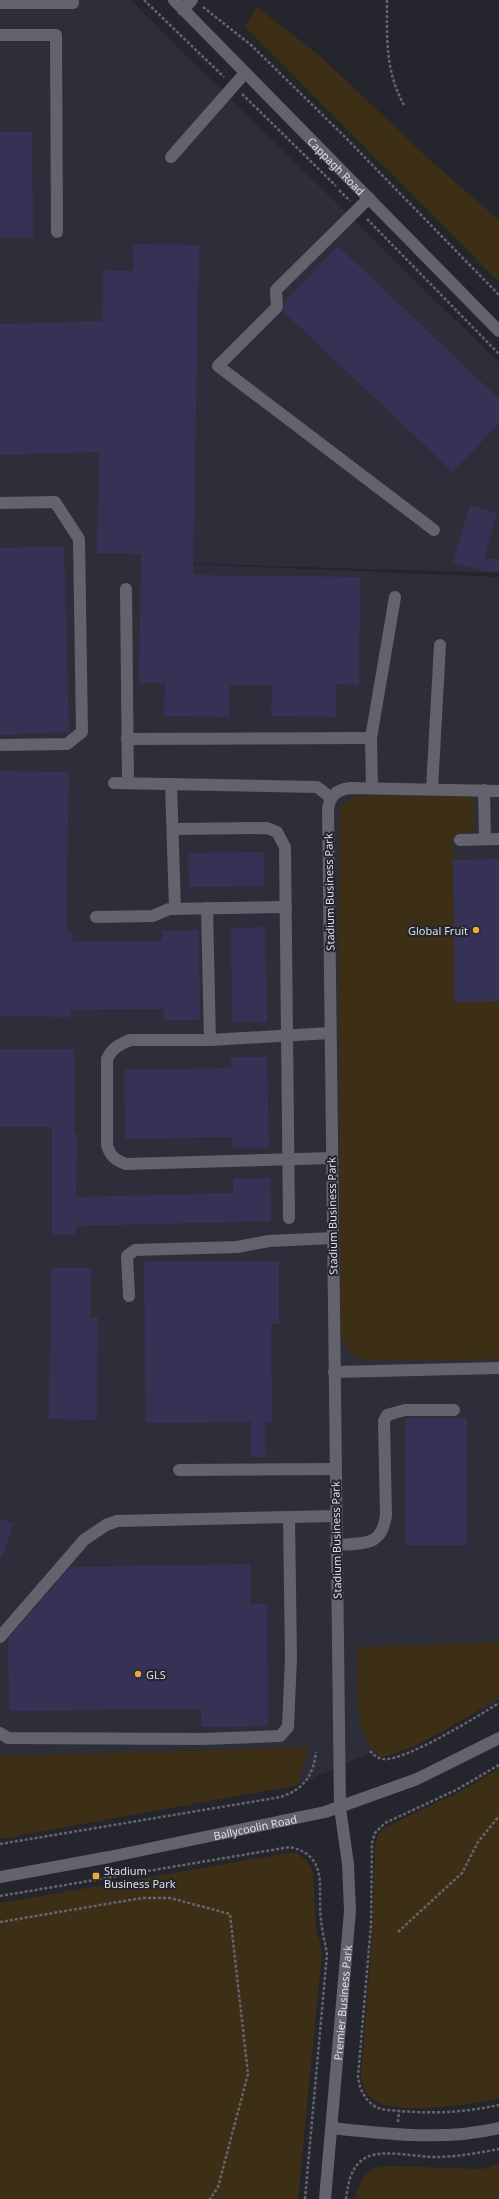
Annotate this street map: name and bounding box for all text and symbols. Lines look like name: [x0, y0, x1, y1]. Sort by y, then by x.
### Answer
street label: Cappagh Road: [305, 133, 368, 198]
street label: Stadium Business Park: [320, 833, 338, 951]
place label: Global Fruit: [408, 923, 468, 938]
marker: Global Fruit: [471, 925, 481, 935]
street label: Stadium Business Park: [323, 1157, 341, 1275]
street label: Stadium Business Park: [327, 1481, 345, 1599]
place label: GLS: [146, 1667, 166, 1682]
marker: GLS: [133, 1669, 143, 1679]
street label: Ballycoolin Road: [212, 1811, 298, 1843]
place label: Stadium Business Park: [104, 1863, 176, 1891]
marker: Stadium Business Park: [91, 1871, 101, 1881]
street label: Premier Business Park: [330, 1944, 355, 2061]

